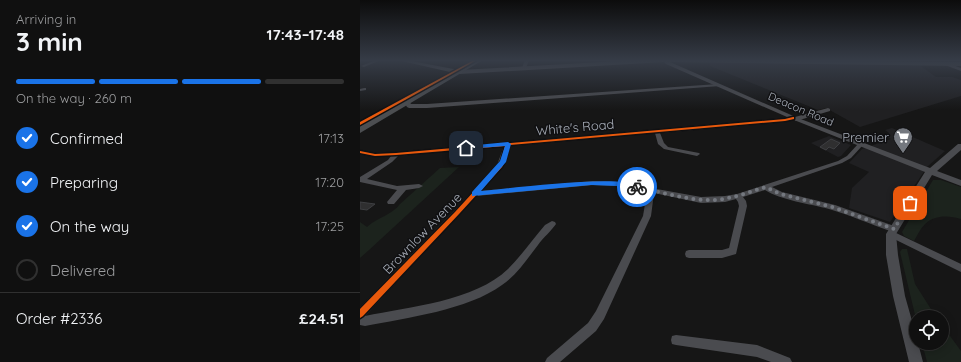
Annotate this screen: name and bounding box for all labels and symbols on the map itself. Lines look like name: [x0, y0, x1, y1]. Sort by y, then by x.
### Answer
street label: Deacon Road: [766, 89, 836, 129]
street label: White's Road: [535, 116, 615, 138]
supermarket icon: Premier: [892, 126, 914, 154]
place label: Premier: [842, 129, 889, 145]
pin: [449, 131, 483, 165]
courier: [617, 167, 657, 207]
pin: [893, 186, 927, 220]
street label: Brownlow Avenue: [379, 189, 465, 277]

